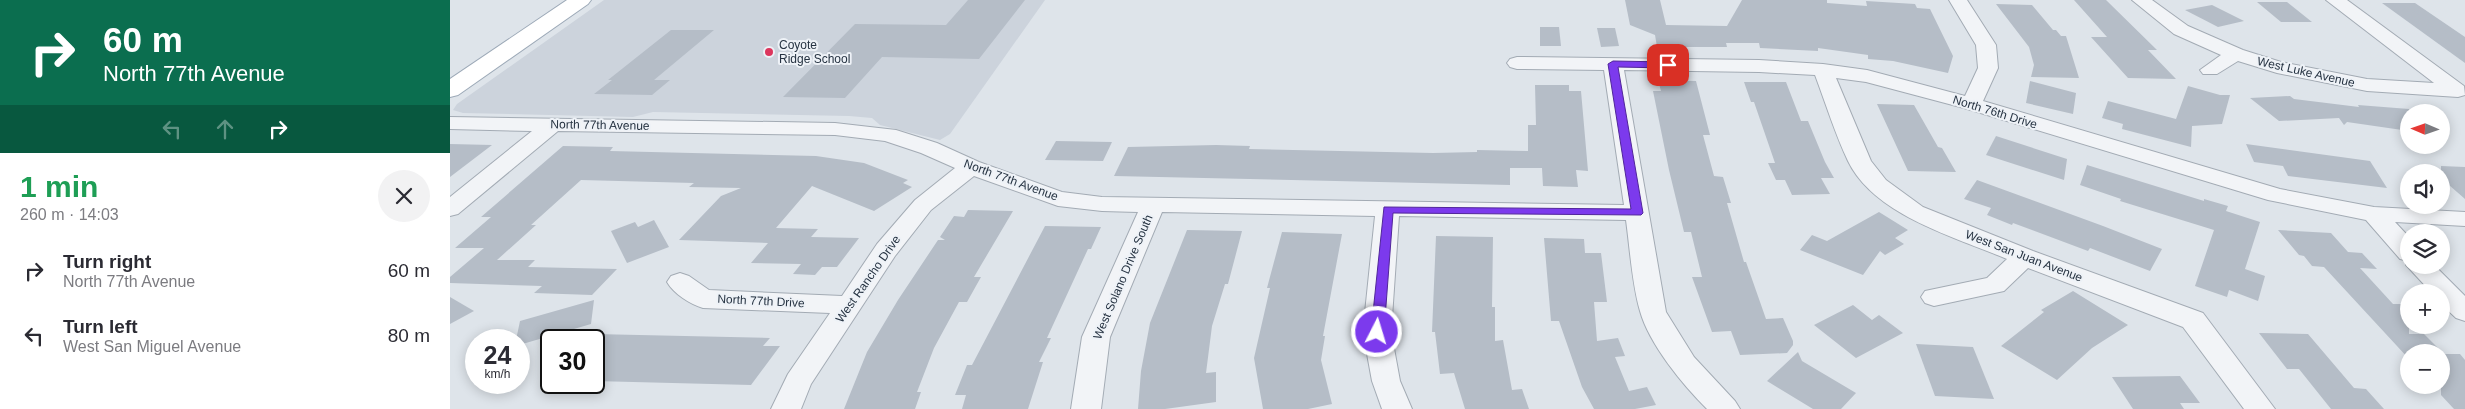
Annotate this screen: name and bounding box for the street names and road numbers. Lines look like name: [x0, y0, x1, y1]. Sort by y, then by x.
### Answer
street label: West Luke Avenue: [2256, 54, 2356, 90]
street label: North 76th Drive: [1951, 93, 2039, 132]
street label: North 77th Avenue: [550, 117, 650, 133]
street label: North 77th Avenue: [962, 156, 1060, 204]
street label: West Solano Drive South: [1090, 213, 1156, 341]
street label: West San Juan Avenue: [1963, 227, 2085, 285]
street label: West Rancho Drive: [833, 232, 904, 325]
street label: North 77th Drive: [717, 292, 805, 310]

